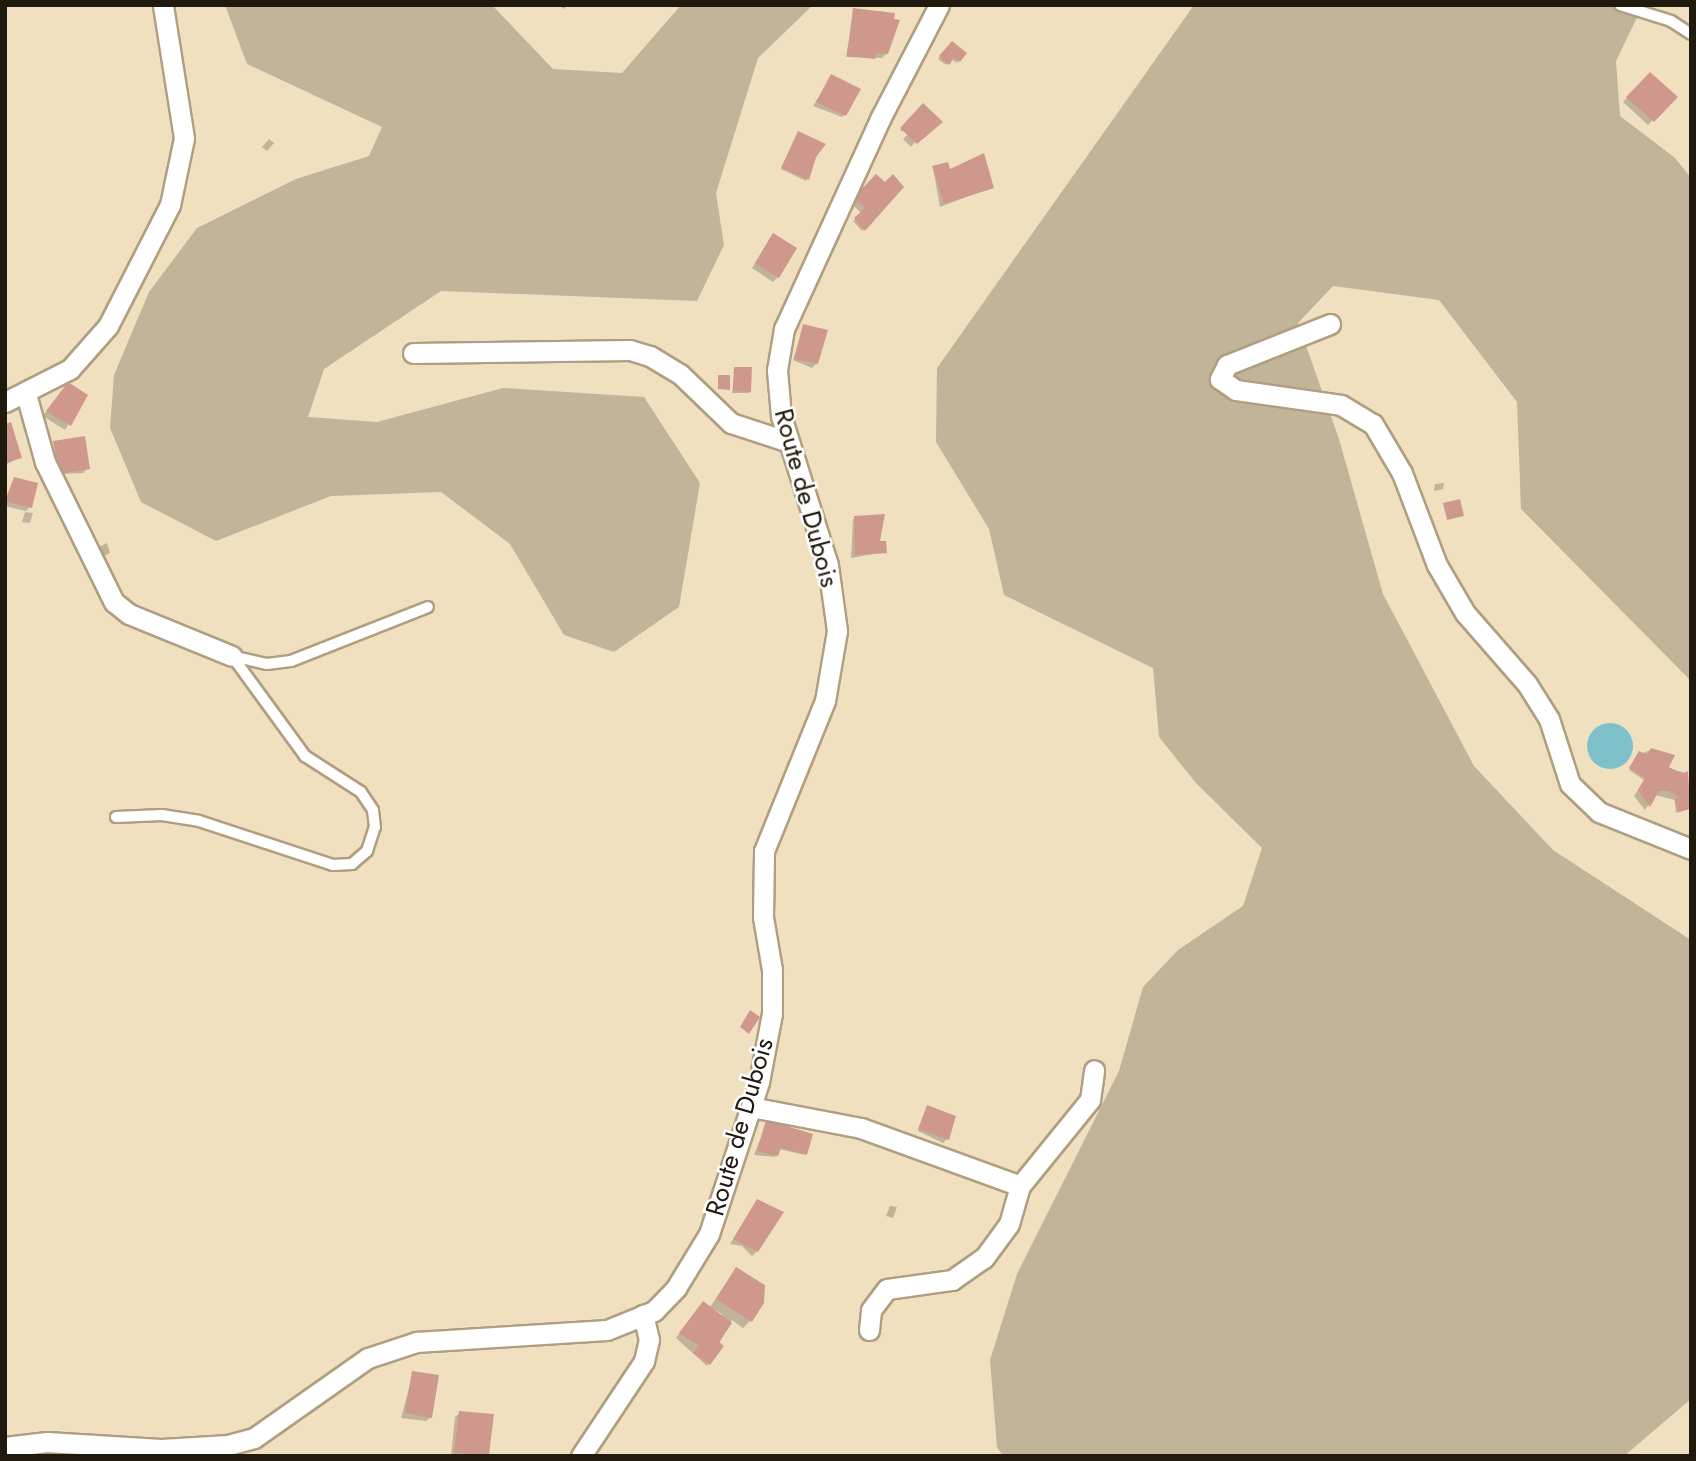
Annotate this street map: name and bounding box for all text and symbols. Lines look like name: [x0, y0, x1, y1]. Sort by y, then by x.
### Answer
street label: Route de Dubois: [767, 405, 845, 591]
street label: Route de Dubois: [700, 1035, 780, 1219]

